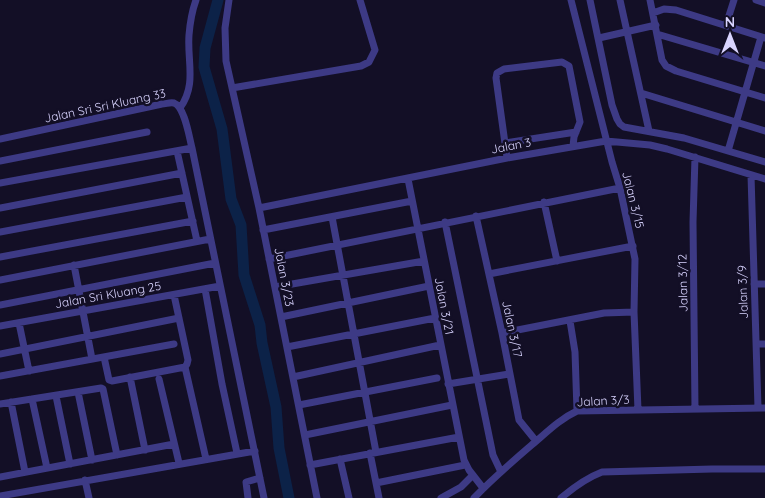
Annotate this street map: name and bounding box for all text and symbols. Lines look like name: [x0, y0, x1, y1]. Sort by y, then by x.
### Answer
north arrow: [705, 10, 755, 60]
text: N: [725, 13, 735, 31]
street label: Jalan Sri Sri Kluang 33: [43, 85, 167, 126]
street label: Jalan 3: [490, 134, 532, 157]
street label: Jalan 3/15: [619, 170, 648, 230]
street label: Jalan 3/23: [271, 246, 298, 308]
street label: Jalan 3/12: [674, 254, 691, 312]
street label: Jalan 3/9: [734, 265, 751, 319]
street label: Jalan 3/21: [432, 276, 457, 336]
street label: Jalan Sri Kluang 25: [54, 278, 162, 311]
street label: Jalan 3/17: [499, 299, 526, 359]
street label: Jalan 3/3: [576, 392, 630, 409]

